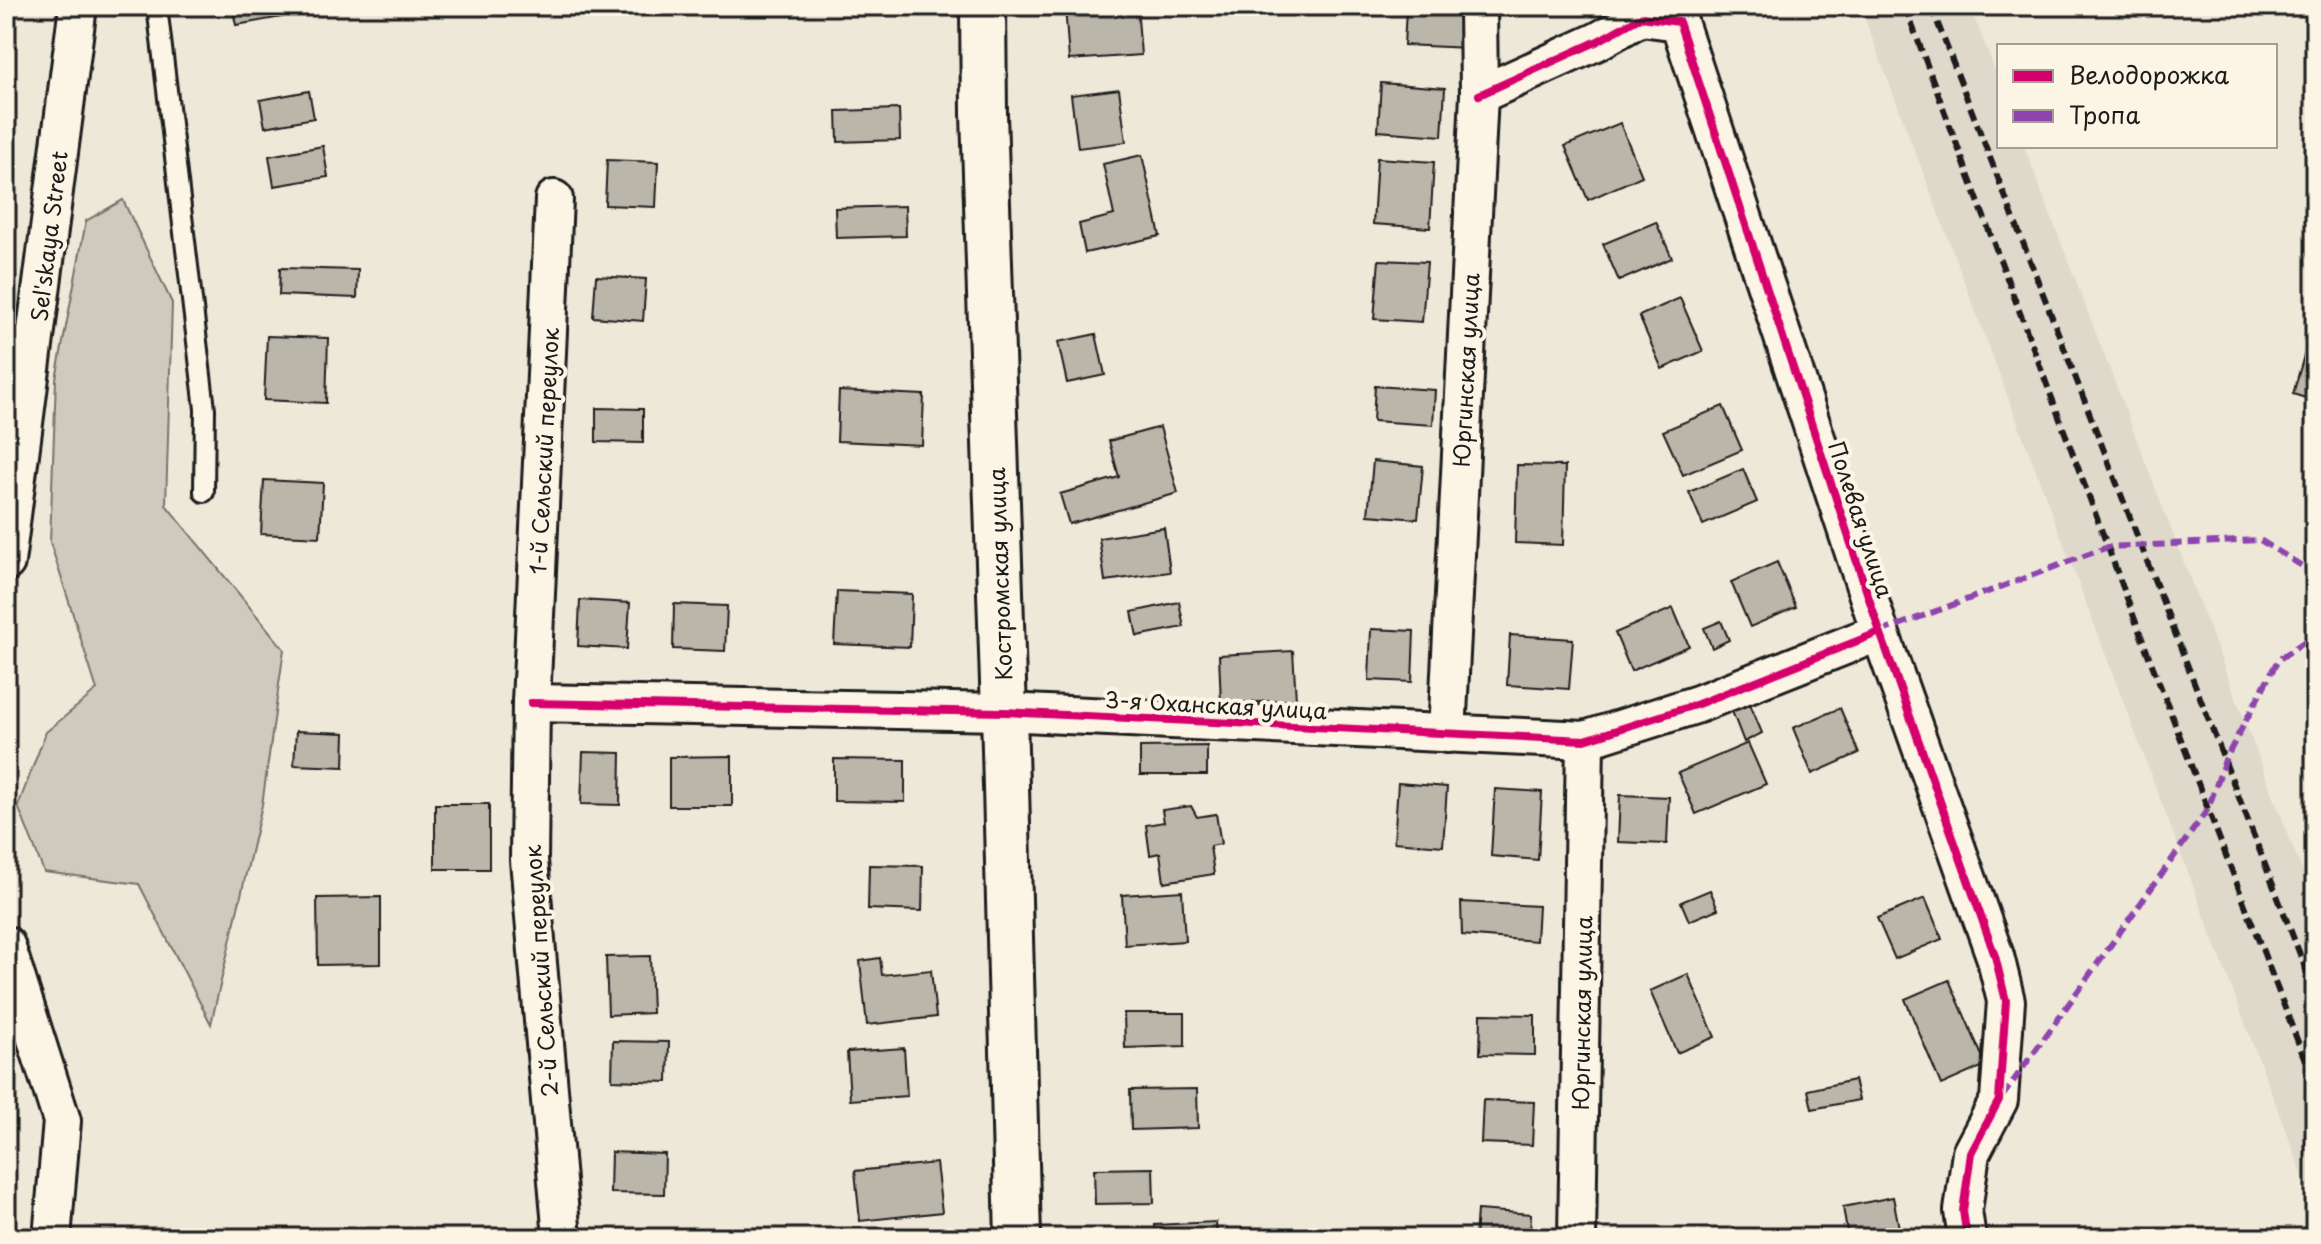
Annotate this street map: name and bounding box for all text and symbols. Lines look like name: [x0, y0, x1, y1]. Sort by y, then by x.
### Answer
legend: [1997, 44, 2277, 148]
text: Велодорожка: [2069, 56, 2229, 92]
text: Тропа: [2069, 96, 2140, 132]
street label: Sel'skaya Street: [21, 149, 75, 323]
street label: Юргинская улица: [1443, 272, 1487, 468]
street label: 1-й Сельский переулок: [520, 326, 566, 575]
street label: Полевая улица: [1821, 436, 1903, 602]
street label: Костромская улица: [979, 467, 1019, 681]
street label: 3-я Оханская улица: [1104, 682, 1328, 726]
street label: 2-й Сельский переулок: [515, 843, 565, 1098]
street label: Юргинская улица: [1563, 915, 1599, 1110]

